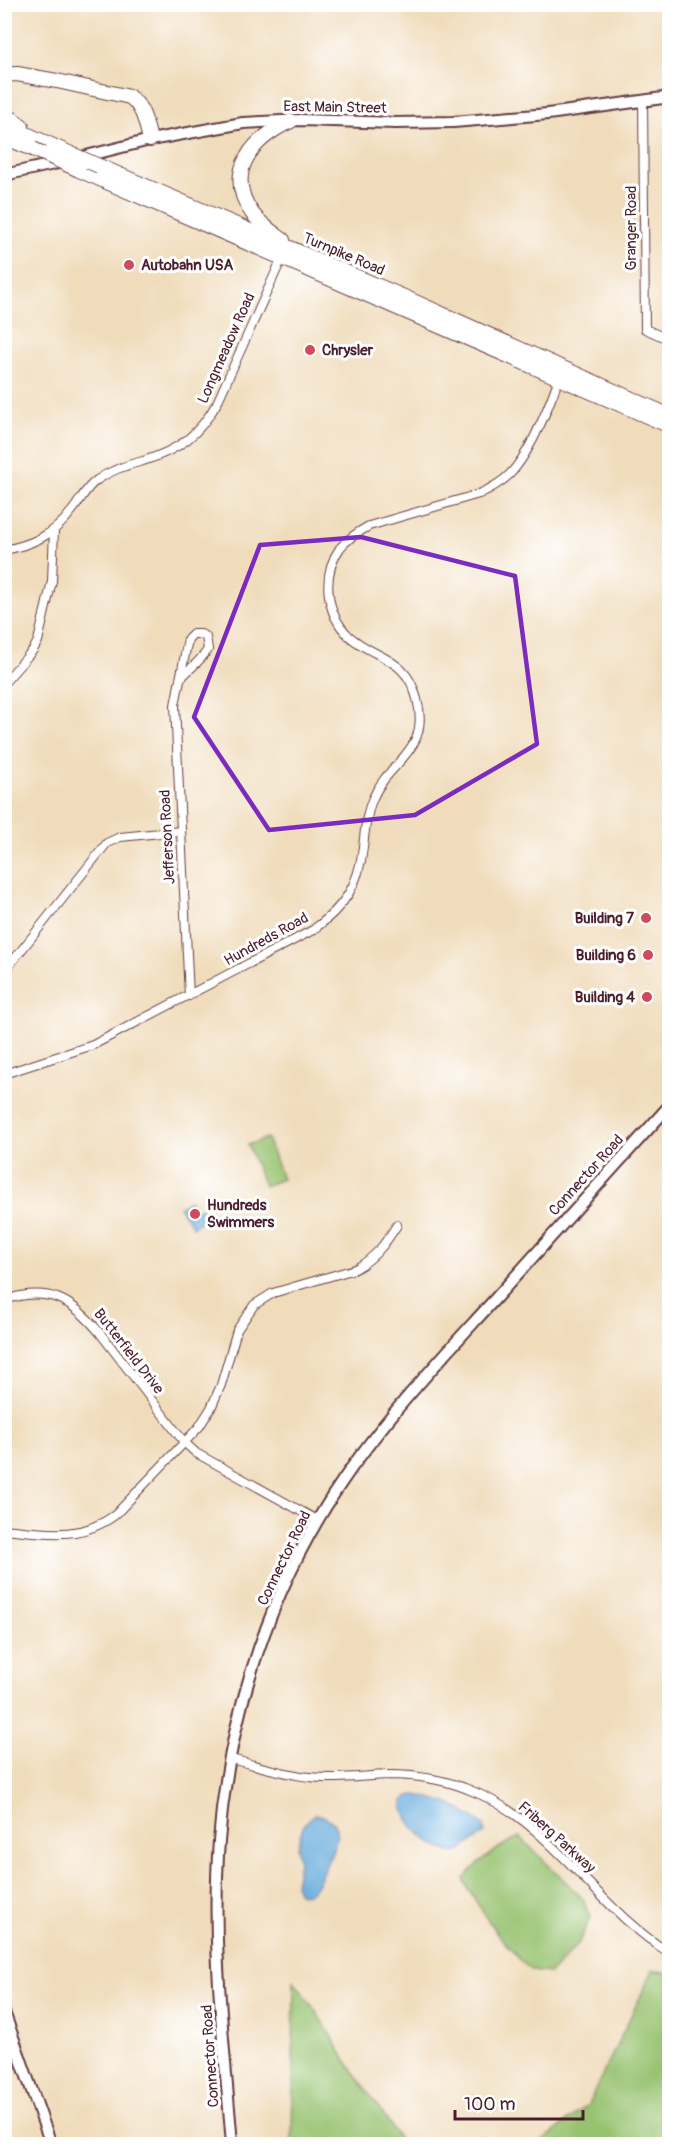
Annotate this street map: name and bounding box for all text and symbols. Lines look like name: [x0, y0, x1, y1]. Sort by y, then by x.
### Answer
street label: East Main Street: [283, 97, 388, 118]
street label: Granger Road: [622, 186, 641, 270]
street label: Turnpike Road: [300, 229, 388, 280]
place label: Autobahn USA: [141, 256, 234, 275]
marker: Autobahn USA: [122, 258, 136, 272]
street label: Longmeadow Road: [193, 290, 259, 407]
place label: Chrysler: [322, 341, 374, 360]
marker: Chrysler: [303, 343, 317, 357]
street label: Jefferson Road: [156, 789, 179, 885]
street label: Hundreds Road: [221, 908, 312, 970]
place label: Building 7: [575, 909, 634, 928]
marker: Building 7: [639, 911, 653, 925]
place label: Building 6: [576, 946, 636, 965]
marker: Building 6: [641, 948, 655, 962]
place label: Building 4: [575, 988, 635, 1007]
marker: Building 4: [640, 990, 654, 1004]
street label: Connector Road: [545, 1131, 628, 1220]
place label: Hundreds Swimmers: [207, 1196, 275, 1232]
marker: Hundreds Swimmers: [188, 1207, 202, 1221]
street label: Butterfield Drive: [89, 1305, 168, 1398]
street label: Connector Road: [253, 1508, 316, 1609]
street label: Friberg Parkway: [514, 1798, 600, 1878]
street label: Connector Road: [197, 2004, 224, 2108]
scale bar: [455, 2083, 582, 2121]
text: 100 m: [464, 2093, 516, 2116]

